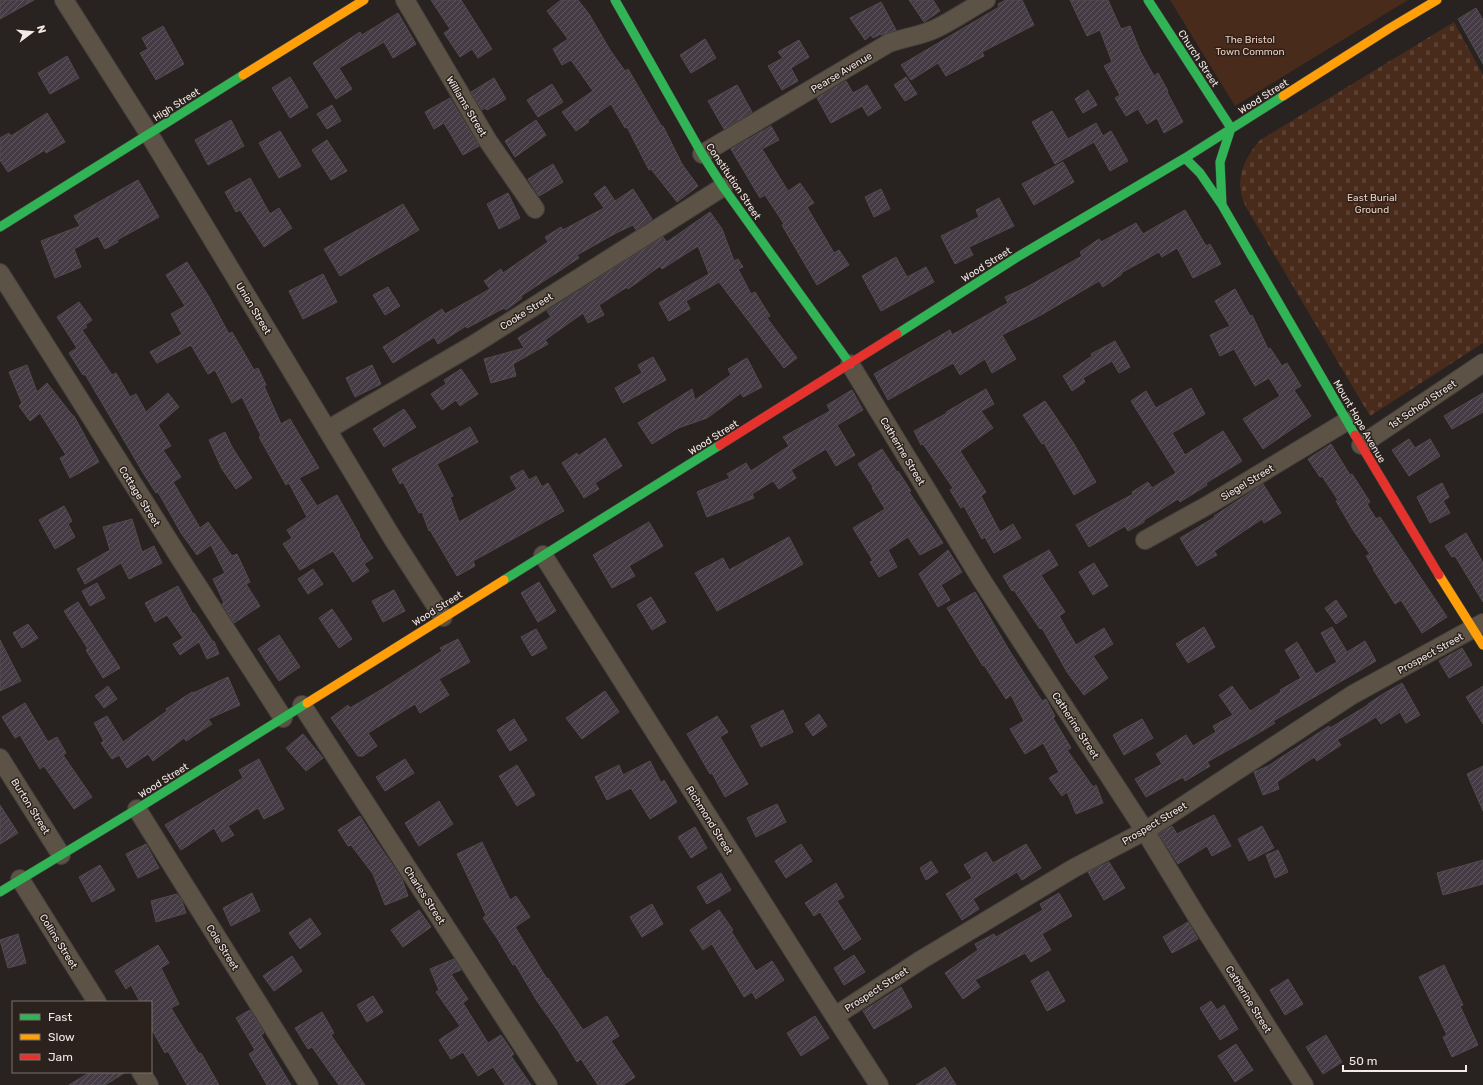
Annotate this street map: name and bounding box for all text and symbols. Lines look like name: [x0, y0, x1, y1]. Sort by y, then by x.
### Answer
north arrow: [12, 12, 52, 52]
text: N: [34, 24, 48, 35]
street label: Church Street: [1175, 28, 1221, 89]
park label: The Bristol Town Common: [1216, 34, 1284, 58]
street label: Pearse Avenue: [809, 50, 875, 96]
street label: Williams Street: [443, 74, 489, 139]
street label: Wood Street: [1236, 77, 1291, 117]
street label: High Street: [151, 86, 202, 124]
street label: Constitution Street: [703, 141, 763, 222]
park label: East Burial Ground: [1347, 192, 1397, 216]
street label: Wood Street: [959, 245, 1014, 285]
street label: Union Street: [233, 280, 273, 337]
street label: Cooke Street: [498, 291, 555, 333]
street label: Mount Hope Avenue: [1331, 378, 1388, 465]
street label: 1st School Street: [1387, 378, 1459, 432]
street label: Catherine Street: [877, 415, 927, 488]
street label: Wood Street: [686, 418, 741, 458]
street label: Siegel Street: [1219, 462, 1276, 503]
street label: Cottage Street: [116, 464, 162, 529]
street label: Wood Street: [410, 589, 465, 629]
street label: Prospect Street: [1396, 631, 1466, 677]
street label: Catherine Street: [1049, 690, 1101, 761]
street label: Wood Street: [136, 761, 191, 801]
street label: Burton Street: [8, 776, 52, 837]
street label: Richmond Street: [683, 784, 735, 857]
street label: Prospect Street: [1120, 800, 1189, 848]
street label: Charles Street: [401, 864, 447, 927]
street label: Collins Street: [37, 912, 80, 971]
street label: Cole Street: [203, 922, 241, 973]
street label: Catherine Street: [1223, 964, 1274, 1035]
street label: Prospect Street: [843, 965, 911, 1015]
legend: [12, 1001, 152, 1073]
text: Fast: [48, 1010, 72, 1024]
text: Slow: [48, 1030, 75, 1044]
scale bar: [1343, 1047, 1466, 1073]
text: Jam: [48, 1050, 73, 1064]
text: 50 m: [1349, 1054, 1377, 1068]

